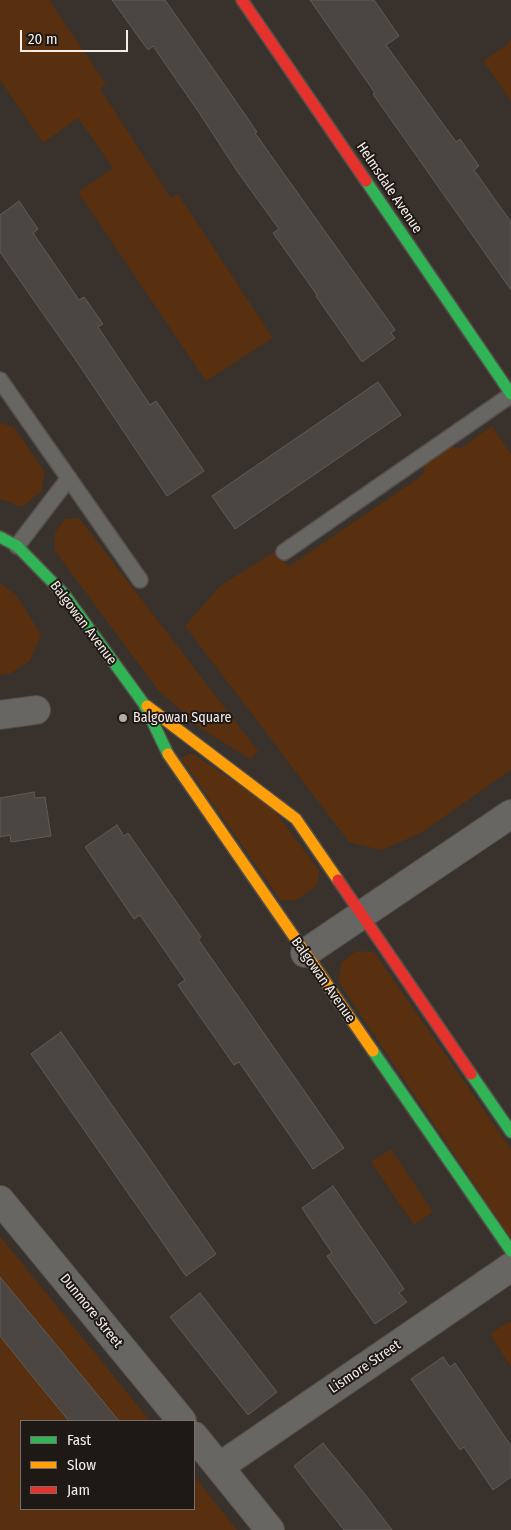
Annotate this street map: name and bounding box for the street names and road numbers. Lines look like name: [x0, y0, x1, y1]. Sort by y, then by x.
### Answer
street label: Helmsdale Avenue: [352, 139, 426, 237]
street label: Balgowan Avenue: [46, 578, 120, 668]
street label: Balgowan Avenue: [287, 934, 359, 1026]
street label: Dunmore Street: [56, 1271, 126, 1351]
street label: Lismore Street: [326, 1337, 404, 1397]

